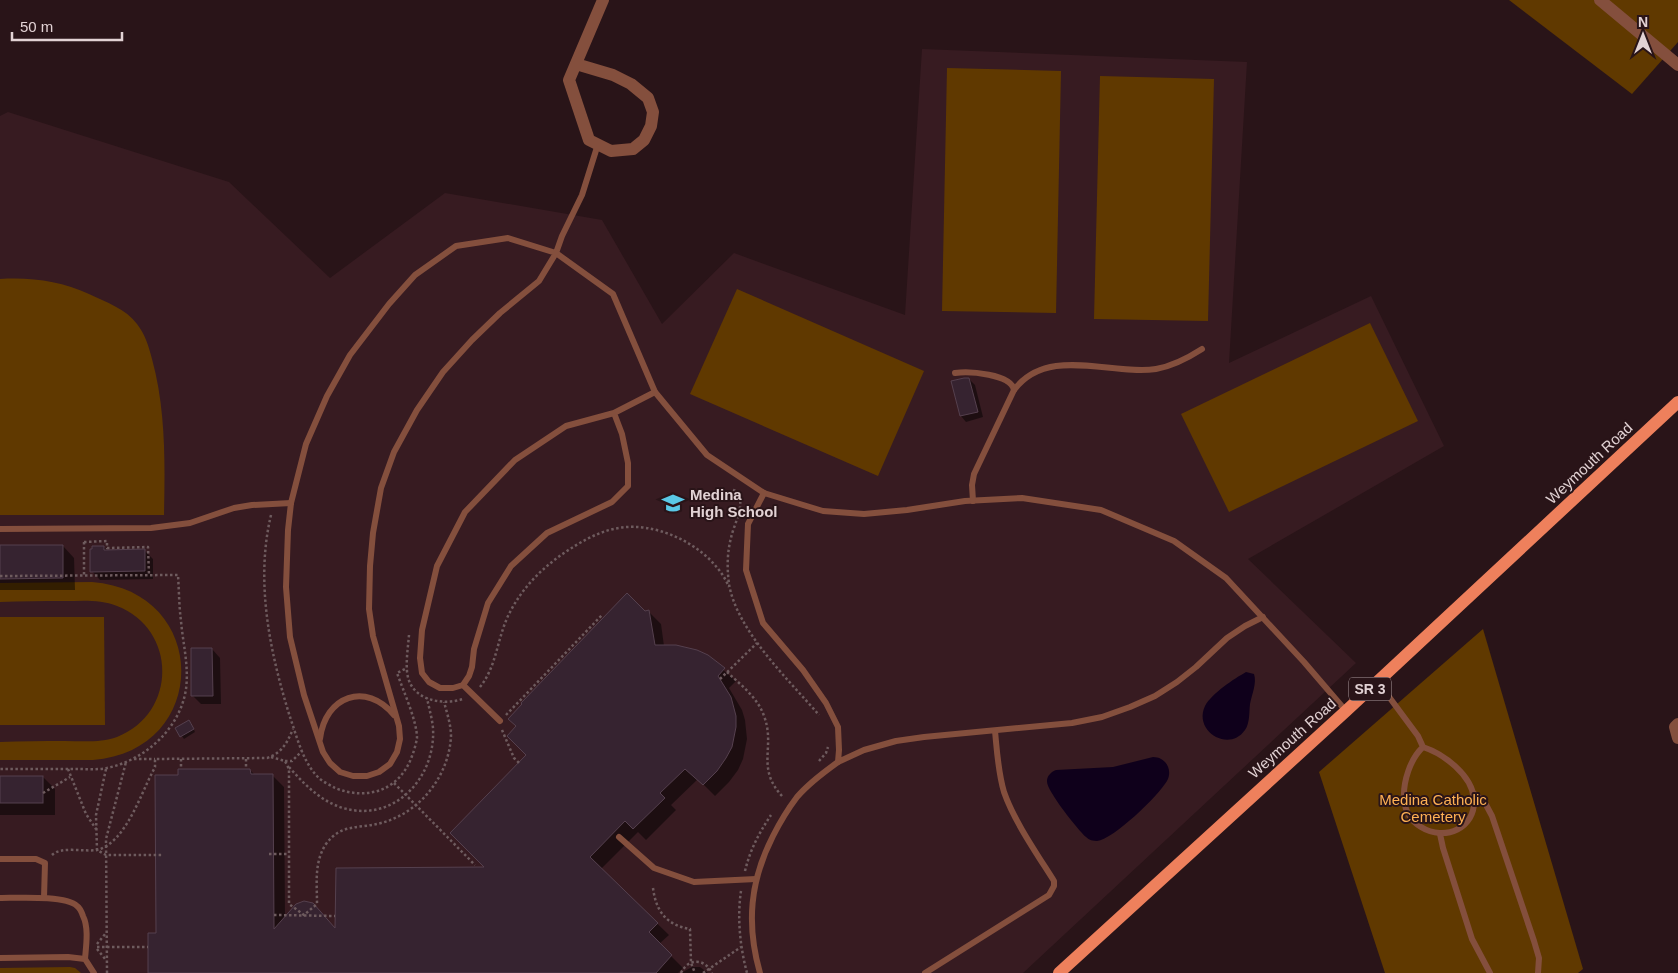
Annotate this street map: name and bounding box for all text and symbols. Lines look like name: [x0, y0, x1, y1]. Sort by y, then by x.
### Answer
scale bar: [12, 10, 122, 42]
north arrow: [1618, 10, 1668, 60]
text: N: [1638, 14, 1648, 30]
text: 50 m: [20, 18, 53, 35]
street label: Weymouth Road: [1542, 419, 1636, 507]
place label: Medina High School: [690, 486, 778, 520]
school or university icon: Medina High School: [660, 490, 686, 516]
road number: SR 3: [1349, 678, 1391, 701]
street label: Weymouth Road: [1245, 694, 1339, 782]
park label: Medina Catholic Cemetery: [1379, 791, 1487, 825]

